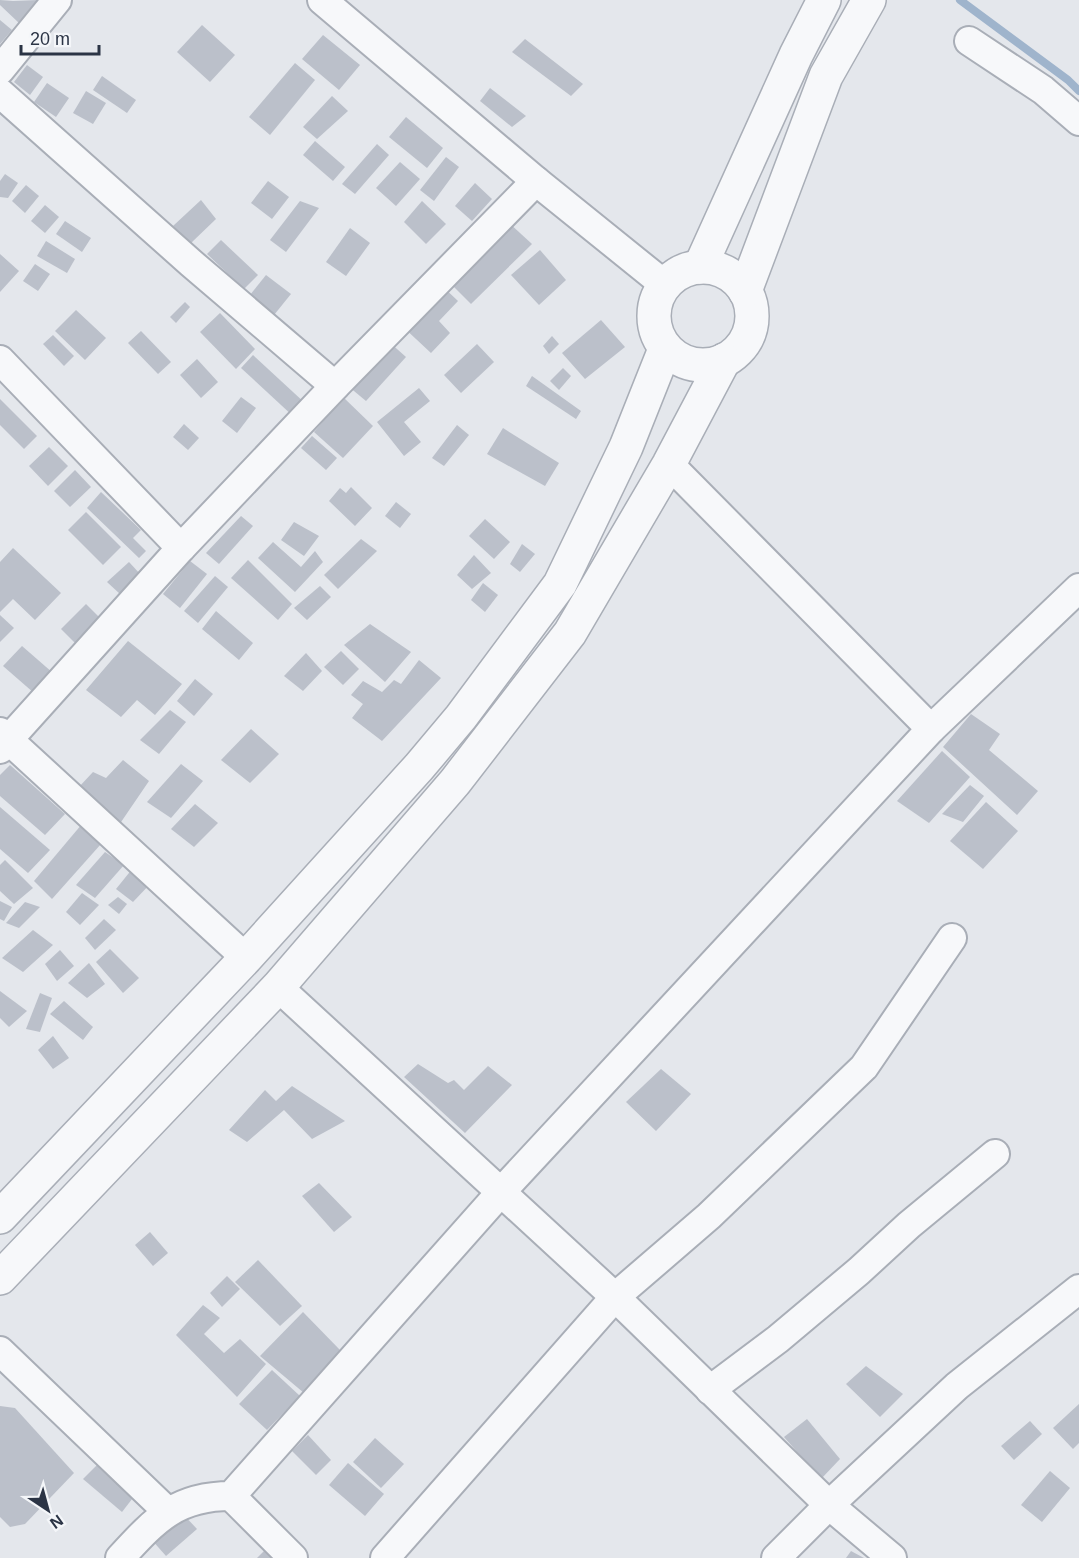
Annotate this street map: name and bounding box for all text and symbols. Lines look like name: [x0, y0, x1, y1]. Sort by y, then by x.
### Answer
scale bar: [21, 18, 99, 56]
text: 20 m: [30, 29, 70, 49]
north arrow: [18, 1480, 78, 1540]
text: N: [47, 1511, 66, 1532]

